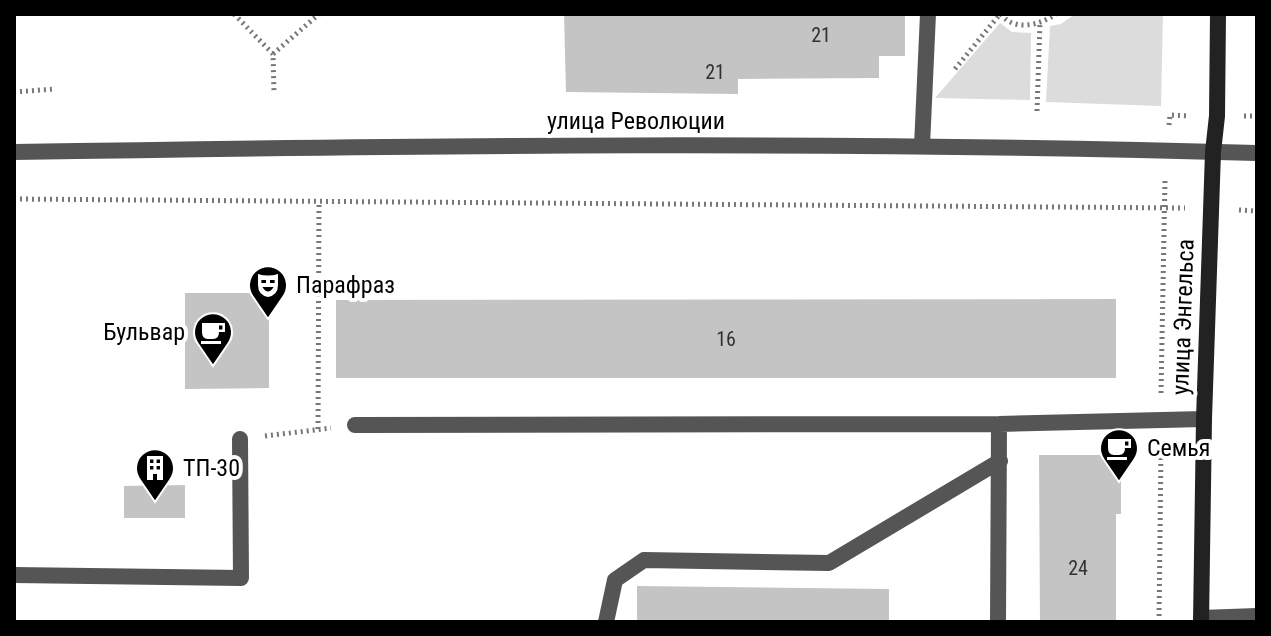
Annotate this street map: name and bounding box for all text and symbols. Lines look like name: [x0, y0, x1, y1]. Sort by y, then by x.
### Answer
house number: 21: [811, 23, 831, 47]
house number: 21: [705, 60, 725, 84]
street label: улица Революции: [547, 107, 725, 135]
street label: улица Энгельса: [1166, 238, 1200, 396]
theatre icon: Парафраз: [247, 264, 289, 319]
place label: Парафраз: [296, 271, 395, 299]
cafe icon: Бульвар: [192, 311, 234, 366]
place label: Бульвар: [103, 318, 185, 346]
house number: 16: [716, 327, 736, 351]
cafe icon: Семья: [1098, 427, 1140, 482]
place label: Семья: [1147, 434, 1210, 462]
building icon: ТП-30: [134, 447, 176, 502]
place label: ТП-30: [183, 454, 240, 482]
house number: 24: [1068, 556, 1088, 580]

